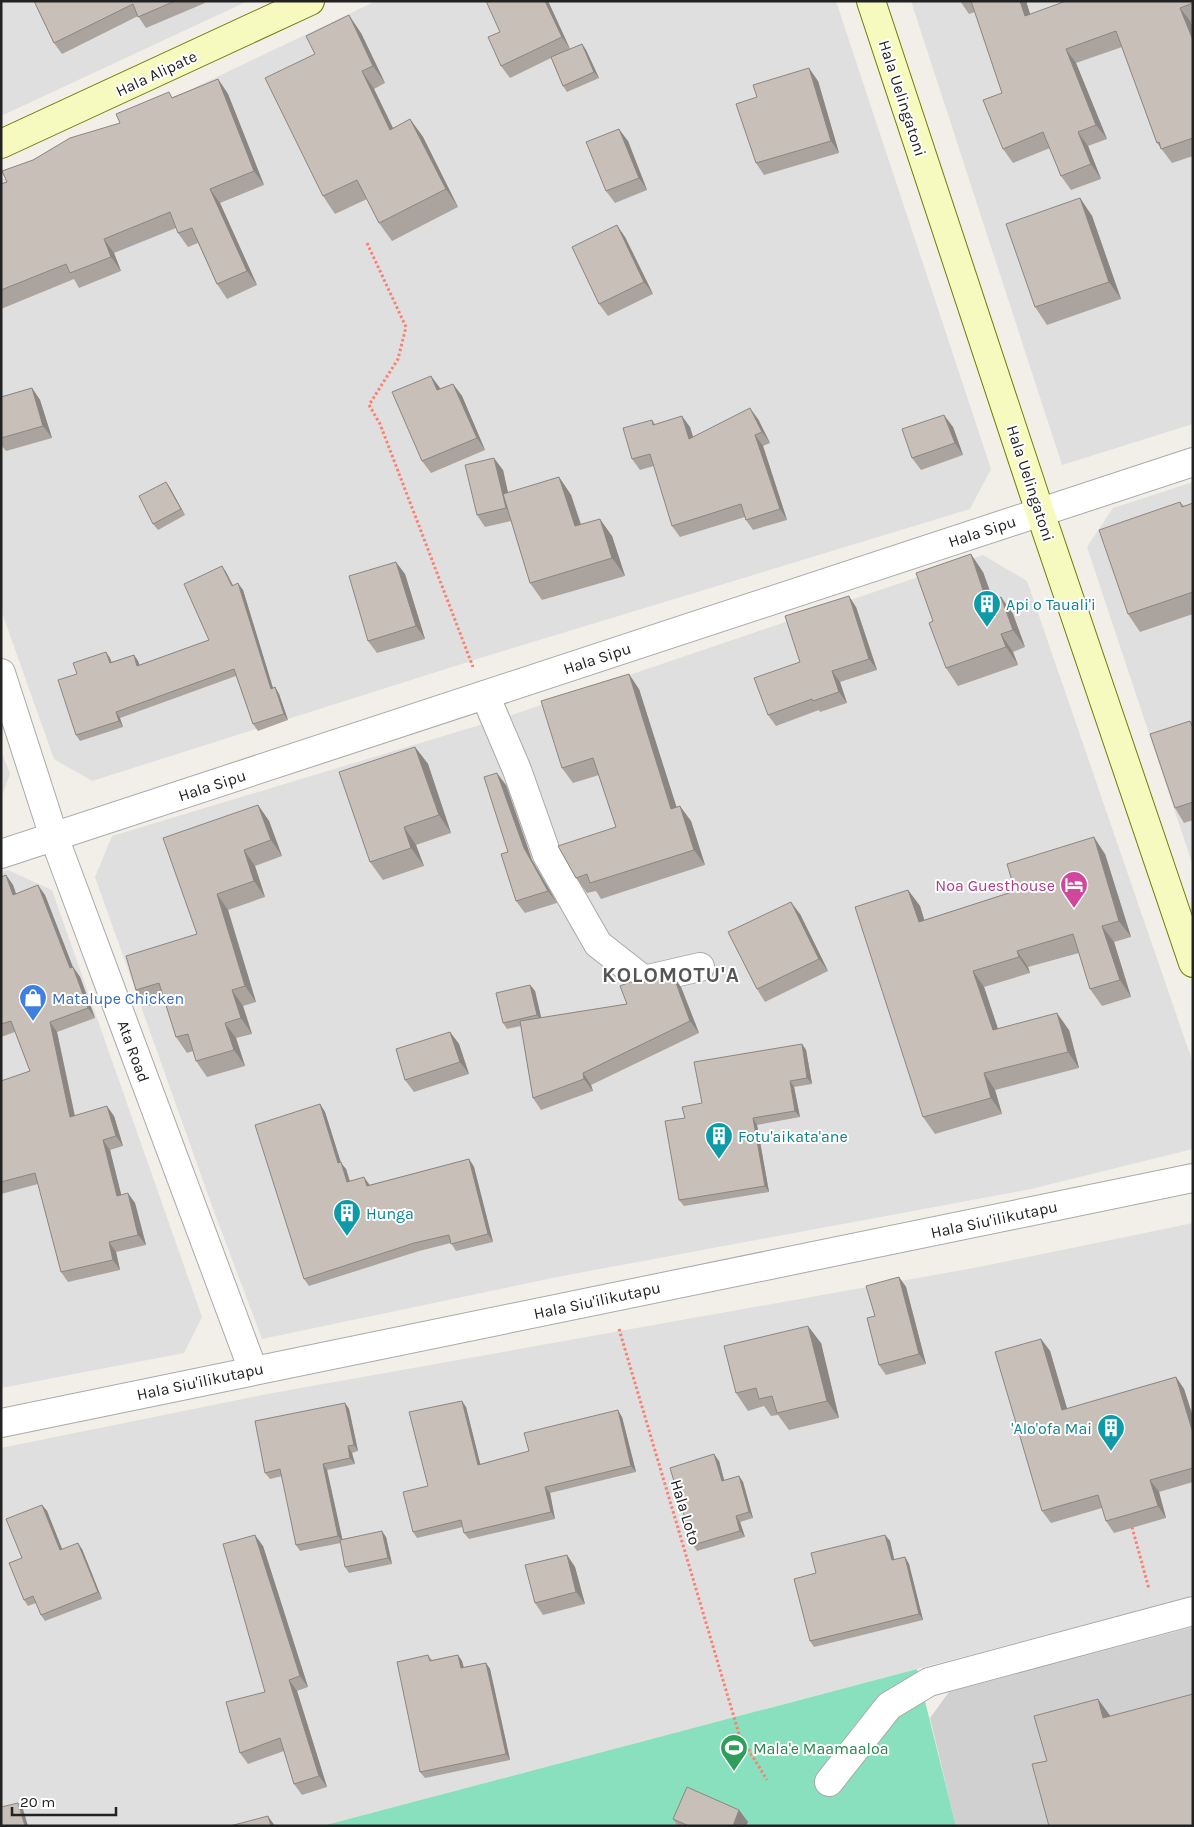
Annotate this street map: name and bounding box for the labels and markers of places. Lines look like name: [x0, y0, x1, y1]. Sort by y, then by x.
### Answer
building icon: Api o Tauali'i: [972, 589, 1002, 628]
place label: Api o Tauali'i: [1006, 595, 1096, 614]
hotel icon: Noa Guesthouse: [1059, 870, 1089, 909]
place label: Noa Guesthouse: [935, 876, 1055, 895]
shop icon: Matalupe Chicken: [18, 983, 48, 1022]
place label: Matalupe Chicken: [52, 989, 184, 1008]
building icon: Fotu'aikata'ane: [704, 1121, 734, 1160]
place label: Fotu'aikata'ane: [738, 1127, 848, 1146]
building icon: Hunga: [332, 1198, 362, 1237]
place label: Hunga: [366, 1204, 414, 1223]
building icon: 'Alo'ofa Mai: [1096, 1413, 1126, 1452]
place label: 'Alo'ofa Mai: [1011, 1419, 1092, 1438]
sports icon: Mala'e Maamaaloa: [719, 1733, 749, 1772]
place label: Mala'e Maamaaloa: [753, 1739, 889, 1758]

